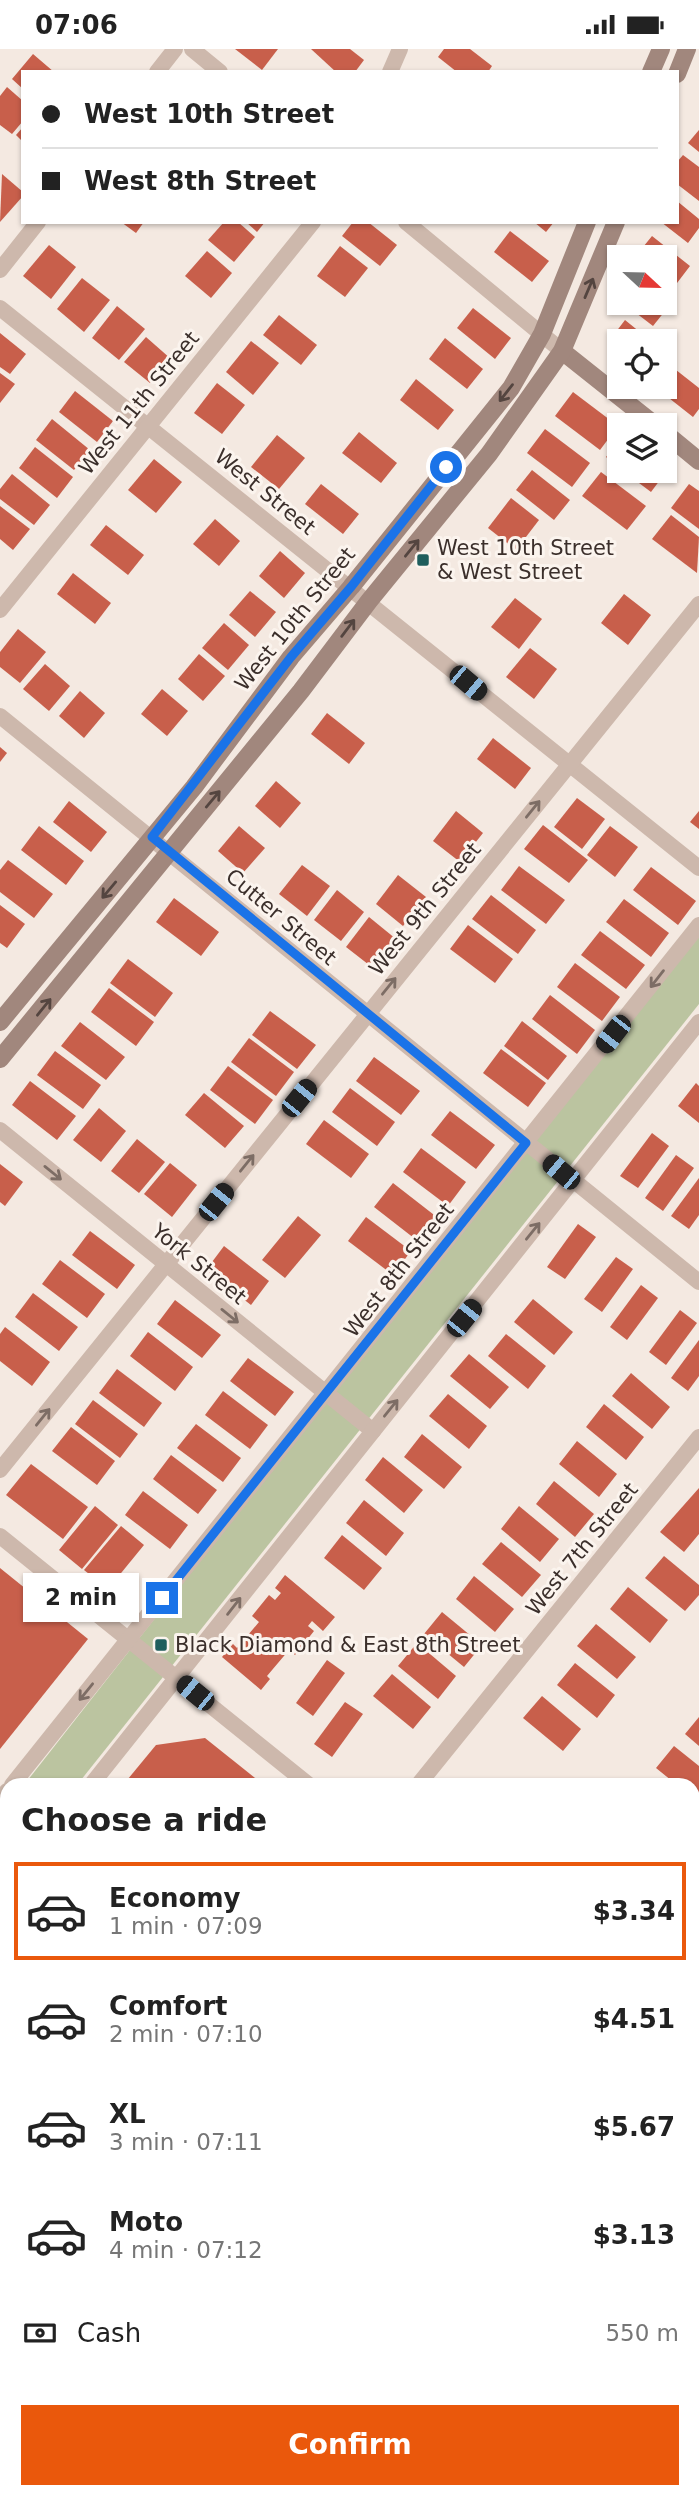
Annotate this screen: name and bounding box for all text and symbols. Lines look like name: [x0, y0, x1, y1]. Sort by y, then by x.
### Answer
text: 07:06: [35, 10, 118, 40]
text: West 10th Street: [84, 99, 334, 129]
text: West 8th Street: [84, 166, 316, 196]
north arrow: [607, 245, 677, 315]
map controls: [607, 245, 677, 483]
one-way arrow: [583, 278, 596, 299]
street label: West 11th Street: [74, 327, 204, 479]
button: locate: [607, 329, 677, 399]
one-way arrow: [499, 383, 514, 401]
button: layers: [607, 413, 677, 483]
street label: West Street: [210, 444, 320, 540]
route start: [430, 451, 462, 483]
place label: West 10th Street & West Street: [437, 536, 614, 584]
one-way arrow: [404, 540, 420, 558]
street label: West 10th Street: [230, 543, 360, 695]
marker: West 10th Street & West Street: [415, 552, 431, 568]
one-way arrow: [341, 619, 356, 638]
car: [446, 661, 491, 705]
one-way arrow: [205, 790, 221, 808]
one-way arrow: [525, 801, 541, 819]
street label: West 9th Street: [364, 838, 486, 980]
street label: Cutter Street: [221, 864, 341, 970]
one-way arrow: [101, 881, 117, 899]
one-way arrow: [649, 969, 664, 987]
one-way arrow: [382, 977, 397, 995]
one-way arrow: [37, 999, 52, 1017]
car: [592, 1011, 635, 1057]
car: [278, 1075, 321, 1121]
car: [539, 1150, 584, 1194]
one-way arrow: [239, 1154, 254, 1172]
one-way arrow: [43, 1165, 62, 1180]
car: [195, 1179, 238, 1225]
street label: West 8th Street: [339, 1198, 459, 1342]
street label: York Street: [146, 1218, 251, 1309]
one-way arrow: [526, 1222, 541, 1240]
car: [443, 1295, 486, 1341]
one-way arrow: [220, 1308, 239, 1323]
one-way arrow: [383, 1400, 399, 1418]
one-way arrow: [35, 1408, 50, 1426]
street label: West 7th Street: [521, 1478, 643, 1620]
callout: 2 min: [22, 1573, 138, 1623]
route end: [146, 1582, 178, 1614]
text: 2 min: [45, 1584, 117, 1610]
one-way arrow: [227, 1597, 242, 1615]
place label: Black Diamond & East 8th Street: [175, 1633, 520, 1657]
marker: Black Diamond & East 8th Street: [153, 1637, 169, 1653]
car: [173, 1672, 218, 1714]
one-way arrow: [78, 1683, 94, 1701]
text: Choose a ride: [21, 1801, 267, 1839]
icon: car: [25, 1880, 88, 1943]
text: Economy: [109, 1883, 240, 1913]
text: $3.34: [593, 1896, 675, 1926]
text: 1 min · 07:09: [109, 1913, 263, 1939]
icon: car: [25, 1988, 88, 2051]
text: Comfort: [109, 1991, 227, 2021]
text: $4.51: [593, 2004, 675, 2034]
text: 2 min · 07:10: [109, 2021, 263, 2047]
icon: car: [25, 2096, 88, 2159]
text: XL: [109, 2099, 146, 2129]
text: $5.67: [593, 2112, 675, 2142]
text: 3 min · 07:11: [109, 2129, 263, 2155]
icon: car: [25, 2204, 88, 2267]
text: Moto: [109, 2207, 183, 2237]
text: $3.13: [593, 2220, 675, 2250]
text: 4 min · 07:12: [109, 2237, 263, 2263]
icon: cash: [21, 2314, 59, 2352]
text: Cash: [77, 2318, 141, 2348]
text: 550 m: [605, 2320, 679, 2346]
button: Confirm: [21, 2405, 679, 2485]

